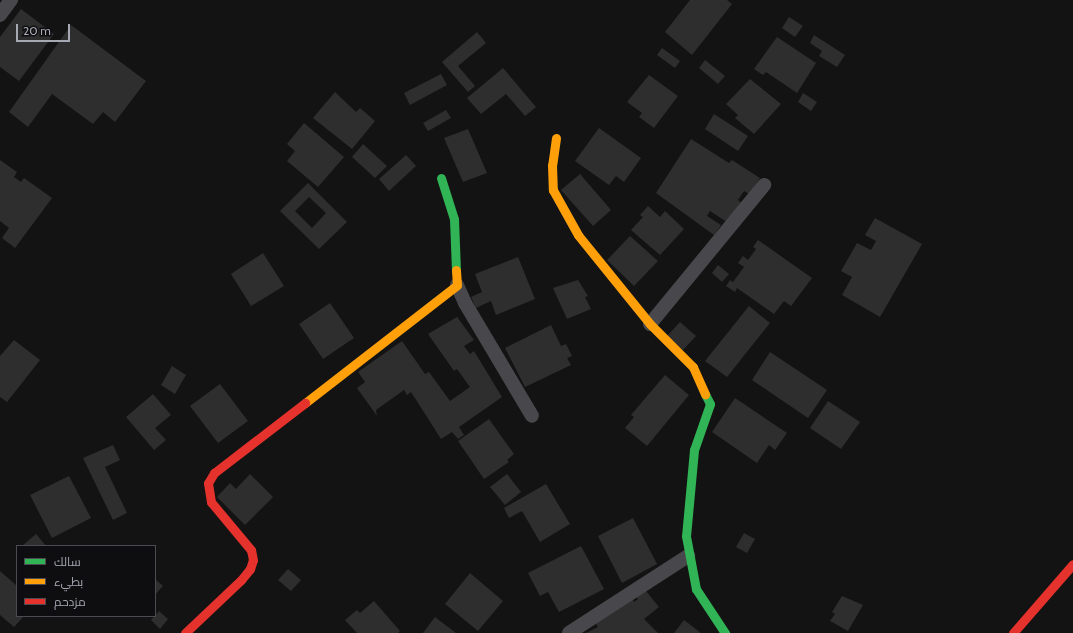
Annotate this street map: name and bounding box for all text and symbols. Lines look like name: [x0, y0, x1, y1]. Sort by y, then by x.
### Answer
scale bar: [18, 16, 72, 42]
text: 20 m: [23, 23, 51, 38]
legend: [16, 545, 156, 617]
text: سالك: [54, 554, 81, 569]
text: بطيء: [54, 574, 83, 589]
text: مزدحم: [54, 594, 86, 609]

